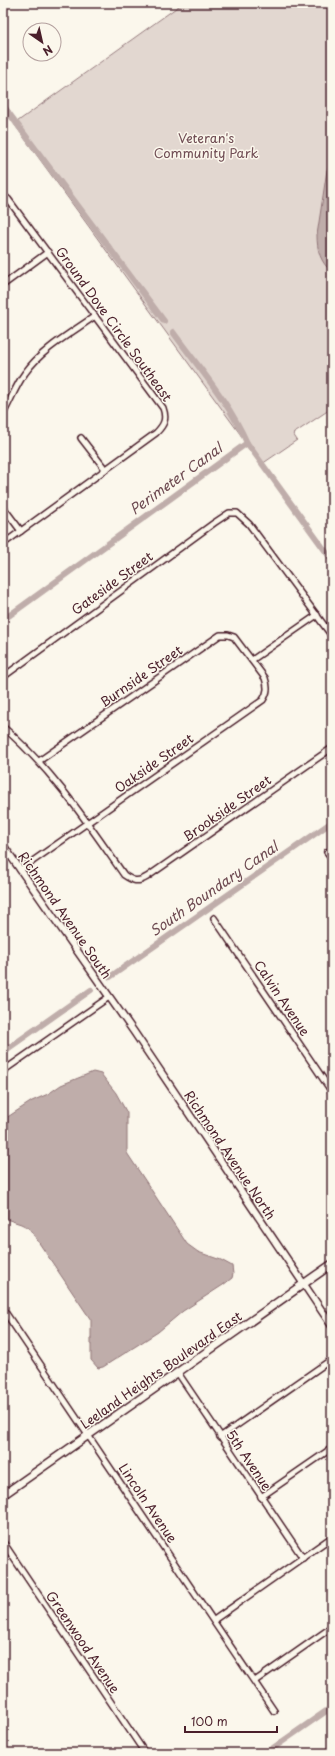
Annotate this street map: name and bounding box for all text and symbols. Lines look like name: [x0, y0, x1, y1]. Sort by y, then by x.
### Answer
north arrow: [22, 22, 62, 62]
text: N: [39, 41, 56, 60]
park label: Veteran's Community Park: [154, 128, 258, 162]
street label: Ground Dove Circle Southeast: [52, 242, 177, 405]
water label: Perimeter Canal: [125, 437, 228, 519]
street label: Gateside Street: [67, 547, 156, 619]
street label: Burnside Street: [96, 640, 186, 711]
street label: Oakside Street: [110, 728, 197, 797]
street label: Brookside Street: [179, 770, 275, 845]
water label: South Boundary Canal: [145, 835, 284, 941]
street label: Richmond Avenue South: [14, 847, 117, 982]
street label: Calvin Avenue: [250, 956, 315, 1039]
street label: Richmond Avenue North: [180, 1086, 281, 1223]
street label: Leeland Heights Boulevard East: [76, 1306, 245, 1433]
street label: 5th Avenue: [222, 1426, 277, 1494]
street label: Lincoln Avenue: [115, 1459, 182, 1546]
street label: Greenwood Avenue: [42, 1587, 125, 1697]
scale bar: [185, 1708, 277, 1734]
text: 100 m: [191, 1712, 228, 1730]

